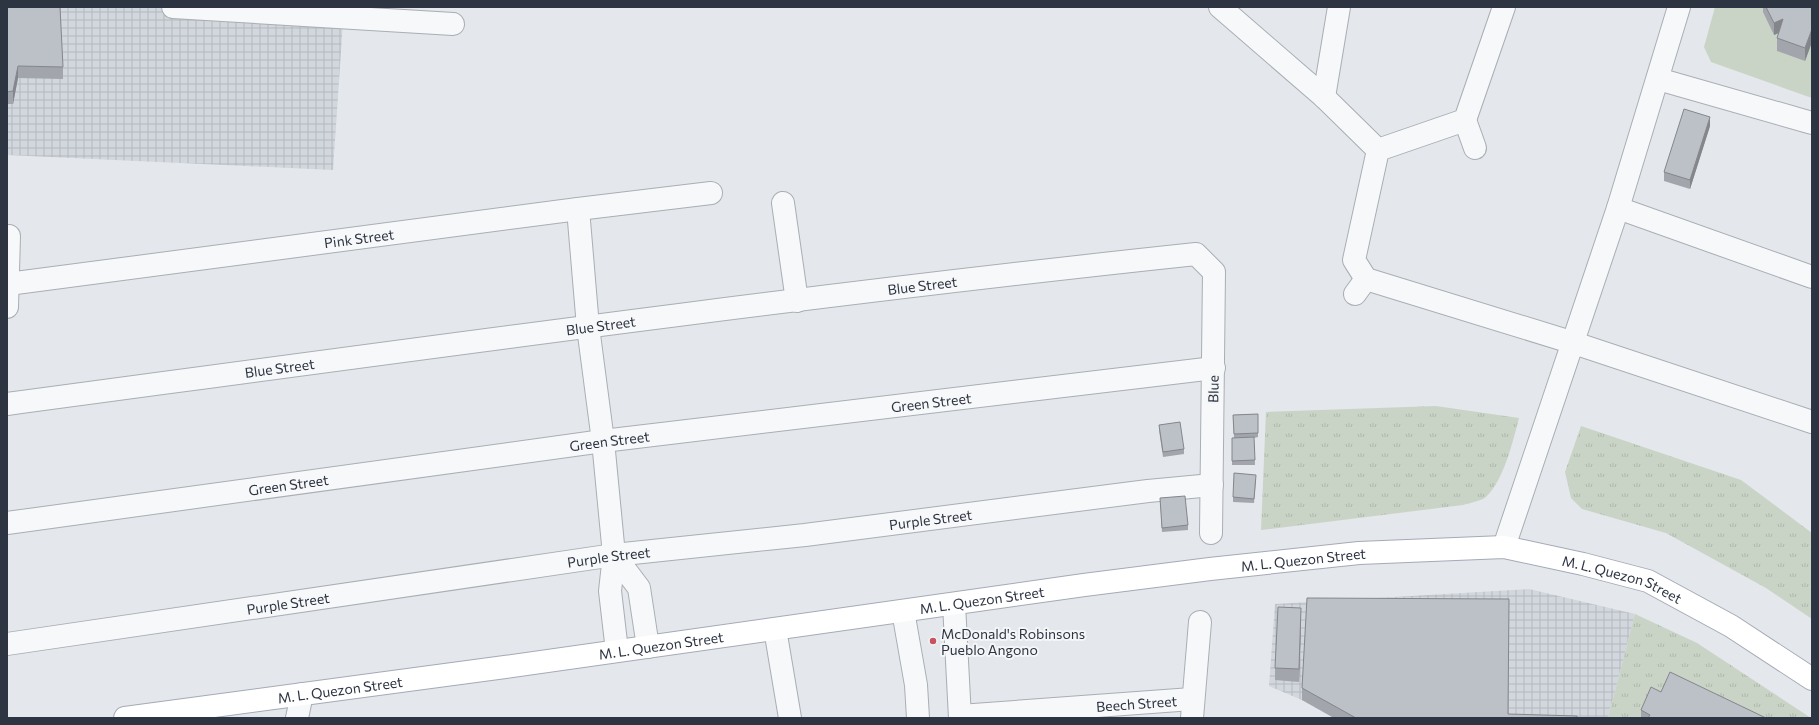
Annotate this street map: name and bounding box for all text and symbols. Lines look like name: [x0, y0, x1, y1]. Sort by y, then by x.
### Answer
street label: Pink Street: [323, 225, 395, 251]
street label: Blue Street: [886, 272, 958, 297]
street label: Blue Street: [565, 312, 637, 338]
street label: Blue Street: [244, 354, 316, 380]
street label: Blue: [1204, 375, 1222, 403]
street label: Green Street: [890, 389, 972, 415]
street label: Green Street: [568, 427, 651, 454]
street label: Green Street: [247, 470, 330, 498]
street label: Purple Street: [888, 505, 973, 533]
street label: Purple Street: [566, 543, 651, 570]
street label: M. L. Quezon Street: [1240, 544, 1366, 574]
street label: M. L. Quezon Street: [1561, 551, 1685, 607]
street label: M. L. Quezon Street: [918, 582, 1046, 617]
street label: Purple Street: [245, 588, 331, 617]
place label: McDonald's Robinsons Pueblo Angono: [941, 625, 1085, 658]
street label: M. L. Quezon Street: [598, 628, 725, 662]
marker: McDonald's Robinsons Pueblo Angono: [928, 636, 938, 646]
street label: M. L. Quezon Street: [277, 672, 404, 706]
street label: Beech Street: [1095, 692, 1178, 715]

